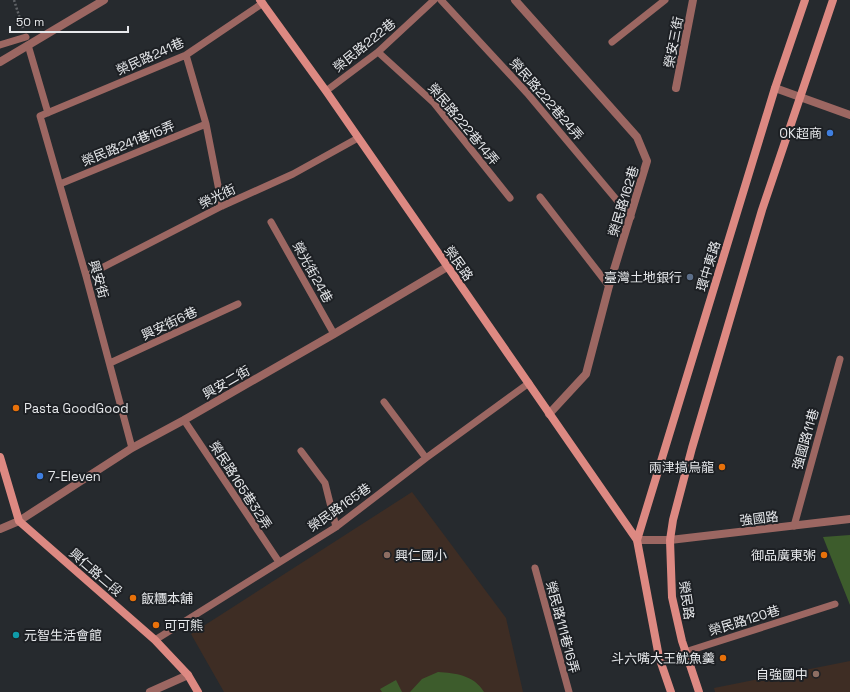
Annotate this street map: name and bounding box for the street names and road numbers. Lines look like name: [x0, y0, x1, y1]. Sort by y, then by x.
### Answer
street label: 榮民路222巷: [330, 15, 399, 76]
street label: 榮安三街: [660, 15, 687, 69]
street label: 榮民路241巷: [114, 34, 187, 79]
street label: 榮民路222巷24弄: [506, 54, 587, 144]
street label: 榮民路222巷14弄: [424, 80, 503, 169]
street label: 榮民路241巷15弄: [79, 117, 177, 170]
street label: 榮民路162巷: [605, 164, 642, 239]
street label: 榮光街: [196, 180, 238, 213]
street label: 榮光街24巷: [289, 239, 336, 306]
street label: 環中東路: [693, 239, 724, 294]
street label: 榮民路: [440, 242, 477, 284]
street label: 興安街: [85, 258, 112, 300]
street label: 興安街6巷: [138, 303, 200, 344]
street label: 興安二街: [199, 362, 253, 403]
street label: 強國路11巷: [789, 407, 822, 472]
street label: 榮民路165巷32弄: [206, 438, 275, 533]
street label: 榮民路165巷: [304, 479, 374, 535]
street label: 強國路: [739, 508, 779, 529]
street label: 興仁路二段: [66, 545, 126, 600]
street label: 榮民路111巷16弄: [542, 579, 583, 675]
street label: 榮民路: [675, 580, 698, 621]
street label: 榮民路120巷: [706, 602, 782, 639]

